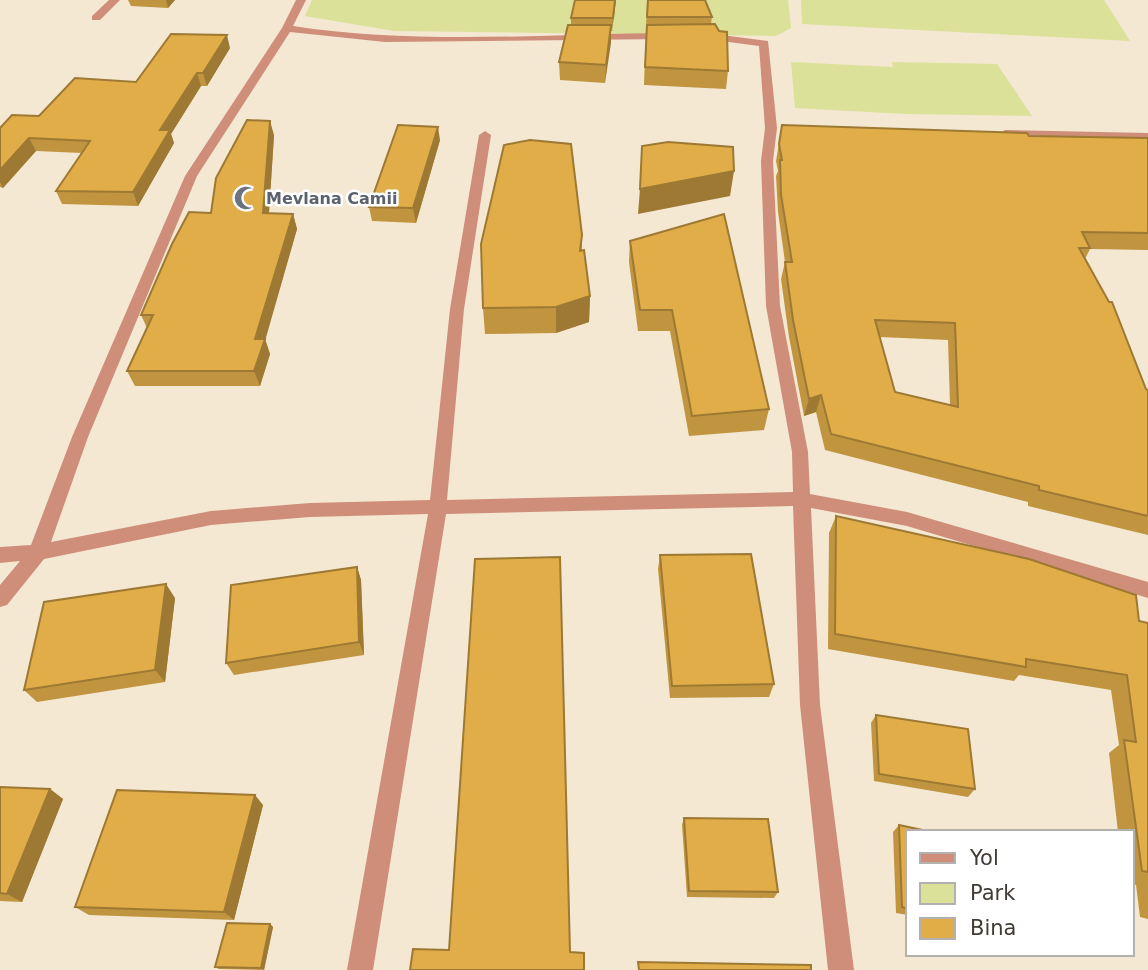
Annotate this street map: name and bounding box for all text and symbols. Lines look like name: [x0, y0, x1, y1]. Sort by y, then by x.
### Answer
mosque icon: Mevlana Camii: [232, 184, 260, 212]
place label: Mevlana Camii: [266, 189, 397, 208]
legend: [906, 830, 1134, 956]
text: Yol: [969, 846, 999, 870]
text: Park: [970, 881, 1016, 905]
text: Bina: [970, 916, 1016, 940]

